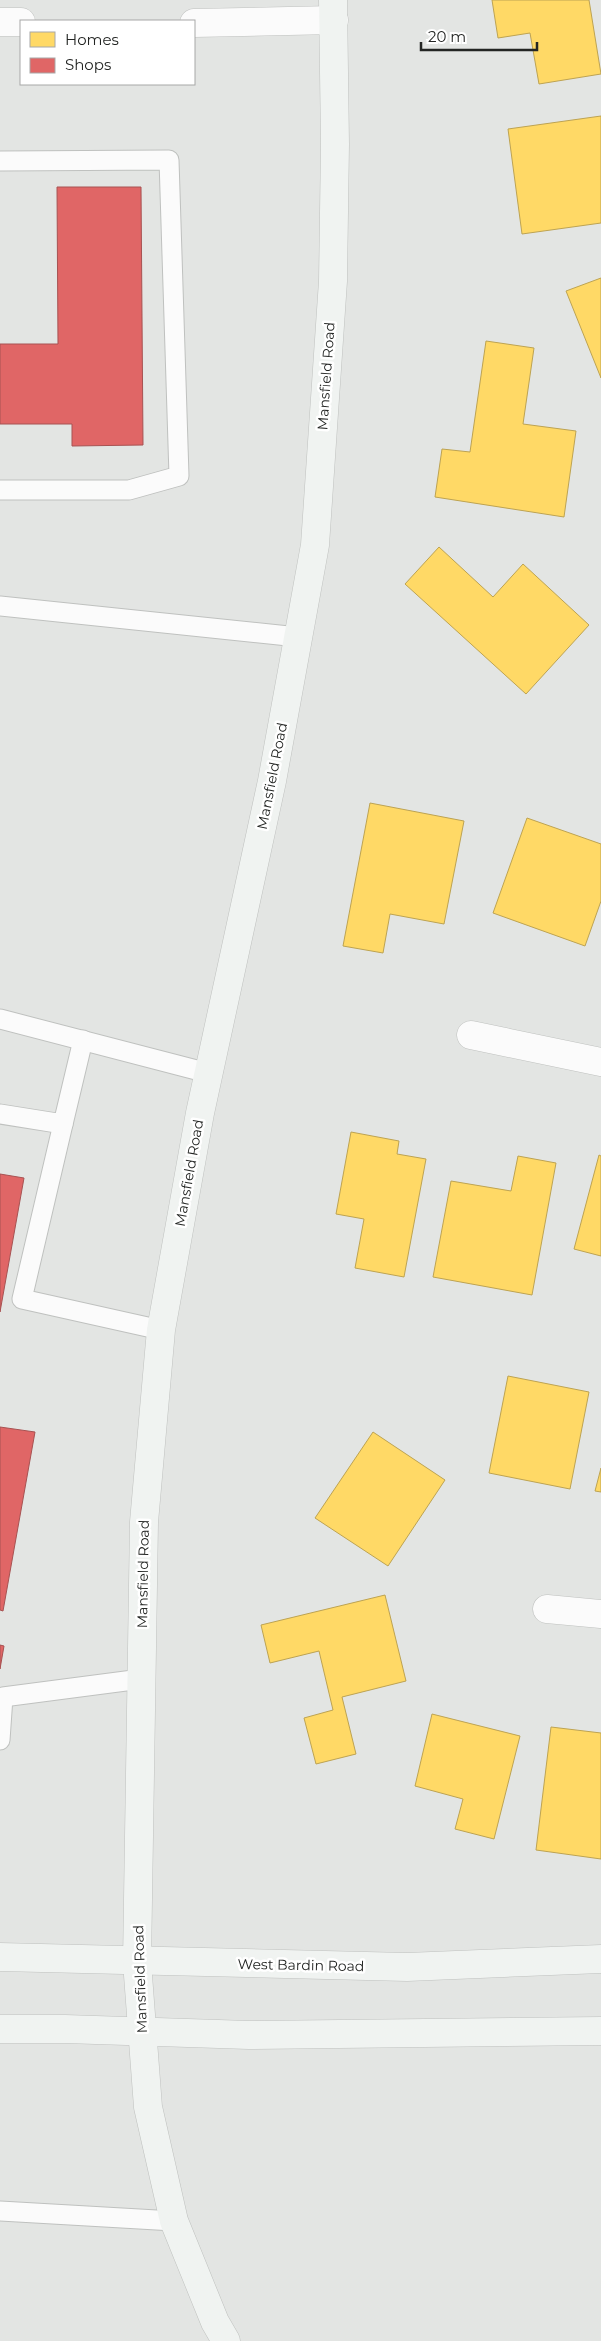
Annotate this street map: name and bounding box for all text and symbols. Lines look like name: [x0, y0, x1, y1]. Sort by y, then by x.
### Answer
legend: [20, 20, 195, 85]
scale bar: [421, 20, 537, 52]
text: 20 m: [428, 27, 466, 46]
text: Homes: [65, 30, 119, 49]
text: Shops: [65, 55, 111, 74]
street label: Mansfield Road: [313, 321, 339, 431]
street label: Mansfield Road: [253, 721, 291, 831]
street label: Mansfield Road: [171, 1118, 207, 1228]
street label: Mansfield Road: [133, 1520, 153, 1628]
street label: Mansfield Road: [129, 1924, 151, 2034]
street label: West Bardin Road: [238, 1955, 364, 1975]

